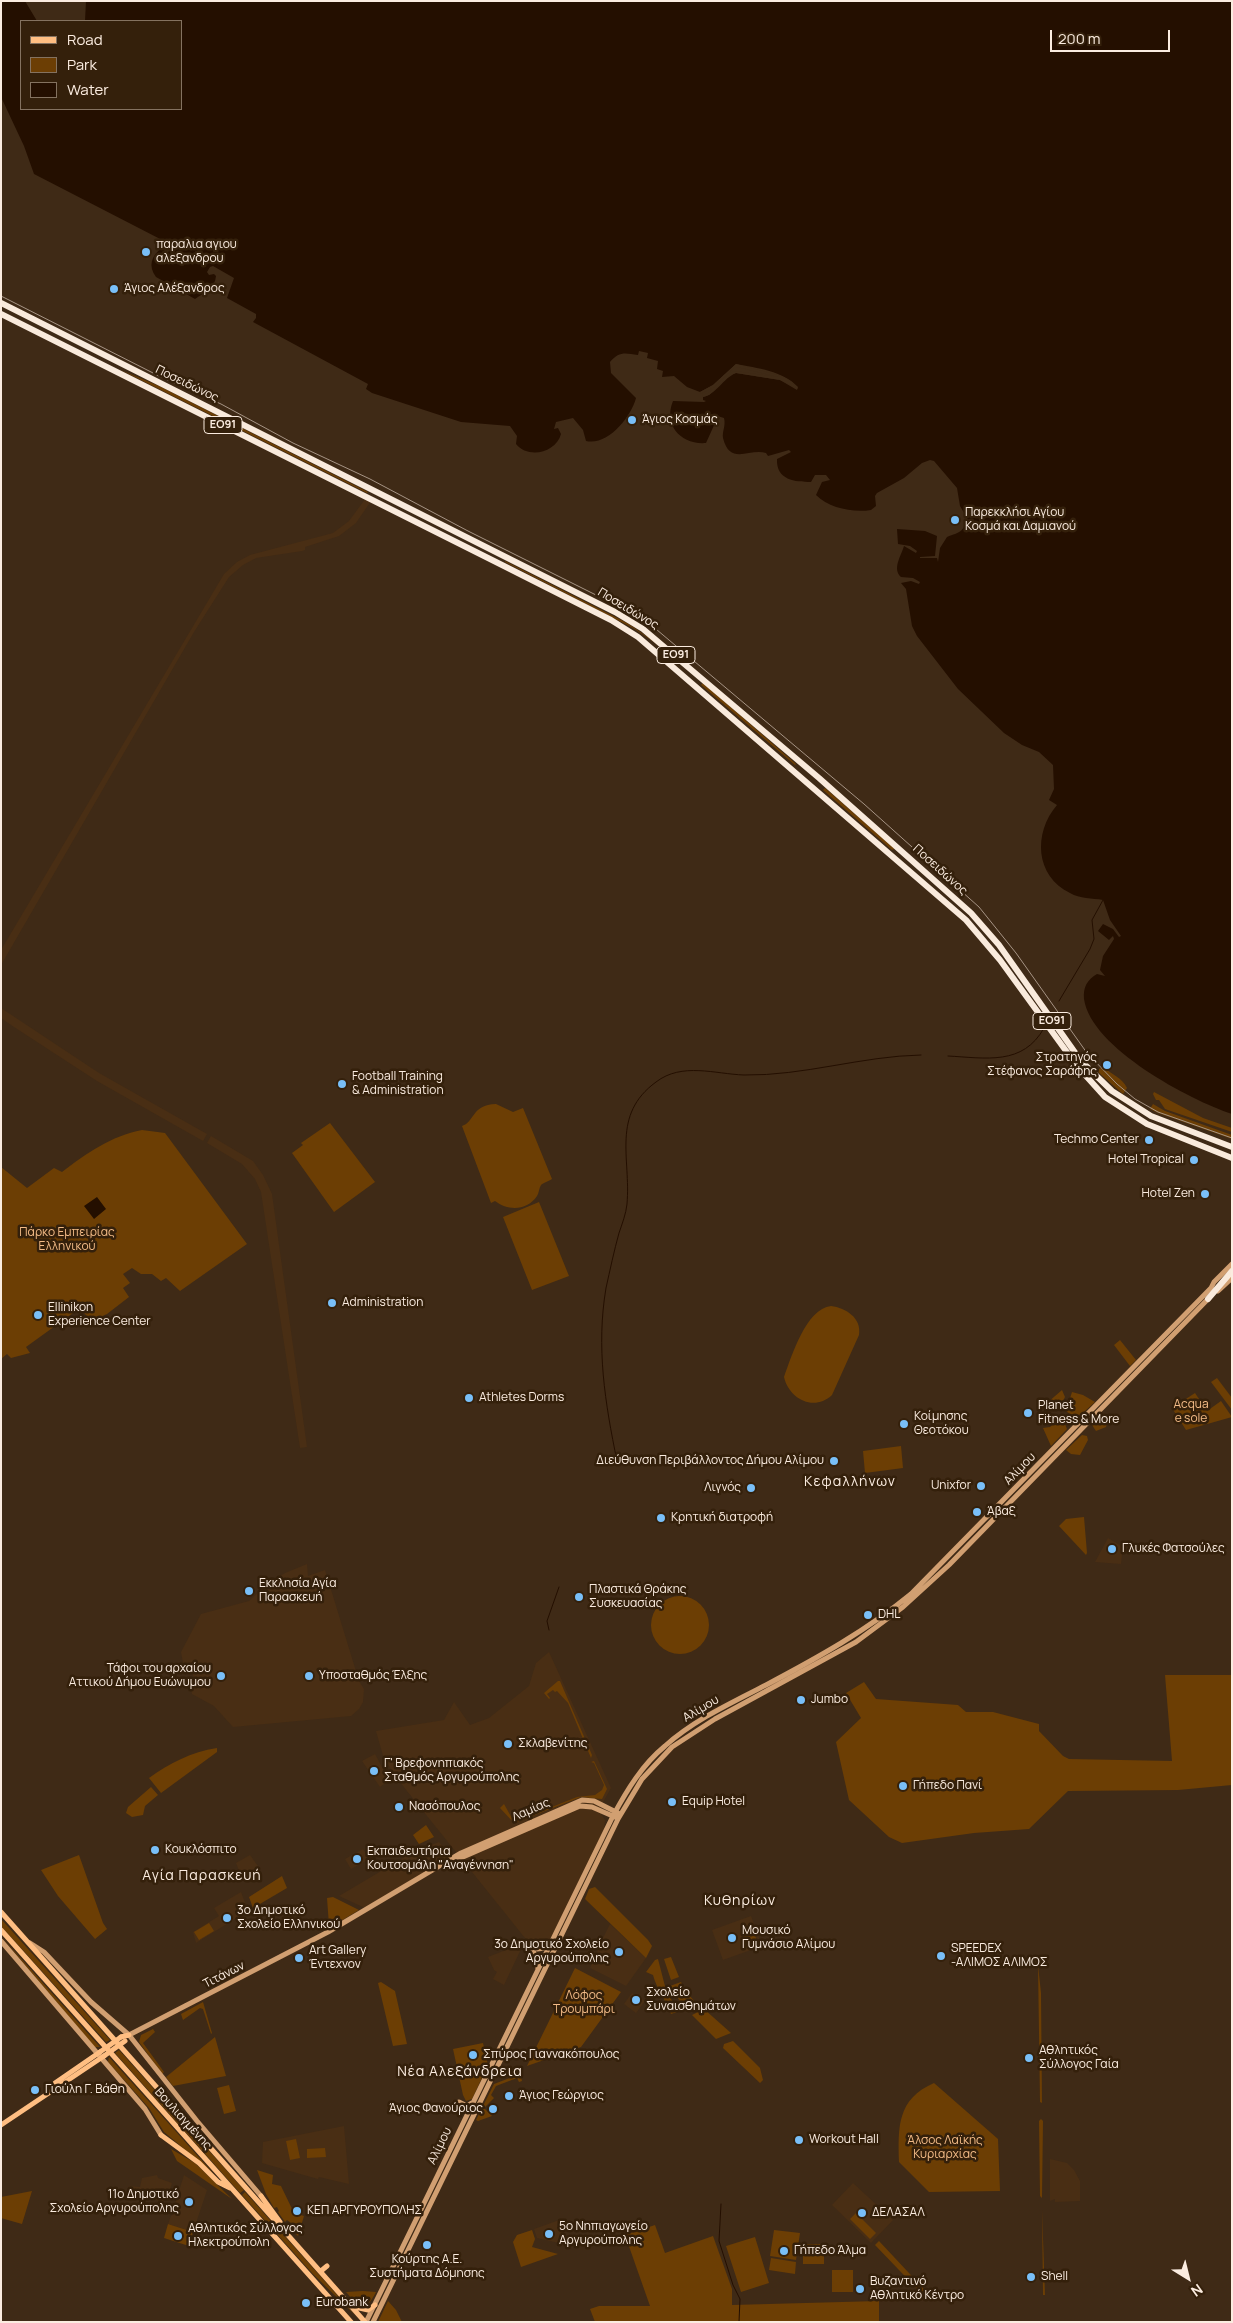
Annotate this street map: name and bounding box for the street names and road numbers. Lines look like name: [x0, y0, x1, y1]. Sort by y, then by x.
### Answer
street label: Ποσειδώνος: [153, 363, 221, 405]
road number: ΕΟ91: [204, 416, 242, 434]
street label: Ποσειδώνος: [595, 585, 661, 633]
road number: ΕΟ91: [657, 646, 695, 664]
street label: Ποσειδώνος: [910, 842, 970, 898]
road number: ΕΟ91: [1033, 1012, 1071, 1030]
street label: Αλίμου: [1001, 1450, 1039, 1488]
street label: Αλίμου: [680, 1693, 722, 1725]
street label: Λαμίας: [510, 1795, 552, 1825]
street label: Τιτάνων: [201, 1958, 247, 1992]
street label: Βουλιαγμένης: [152, 2085, 214, 2153]
street label: Αλίμου: [425, 2125, 455, 2167]

